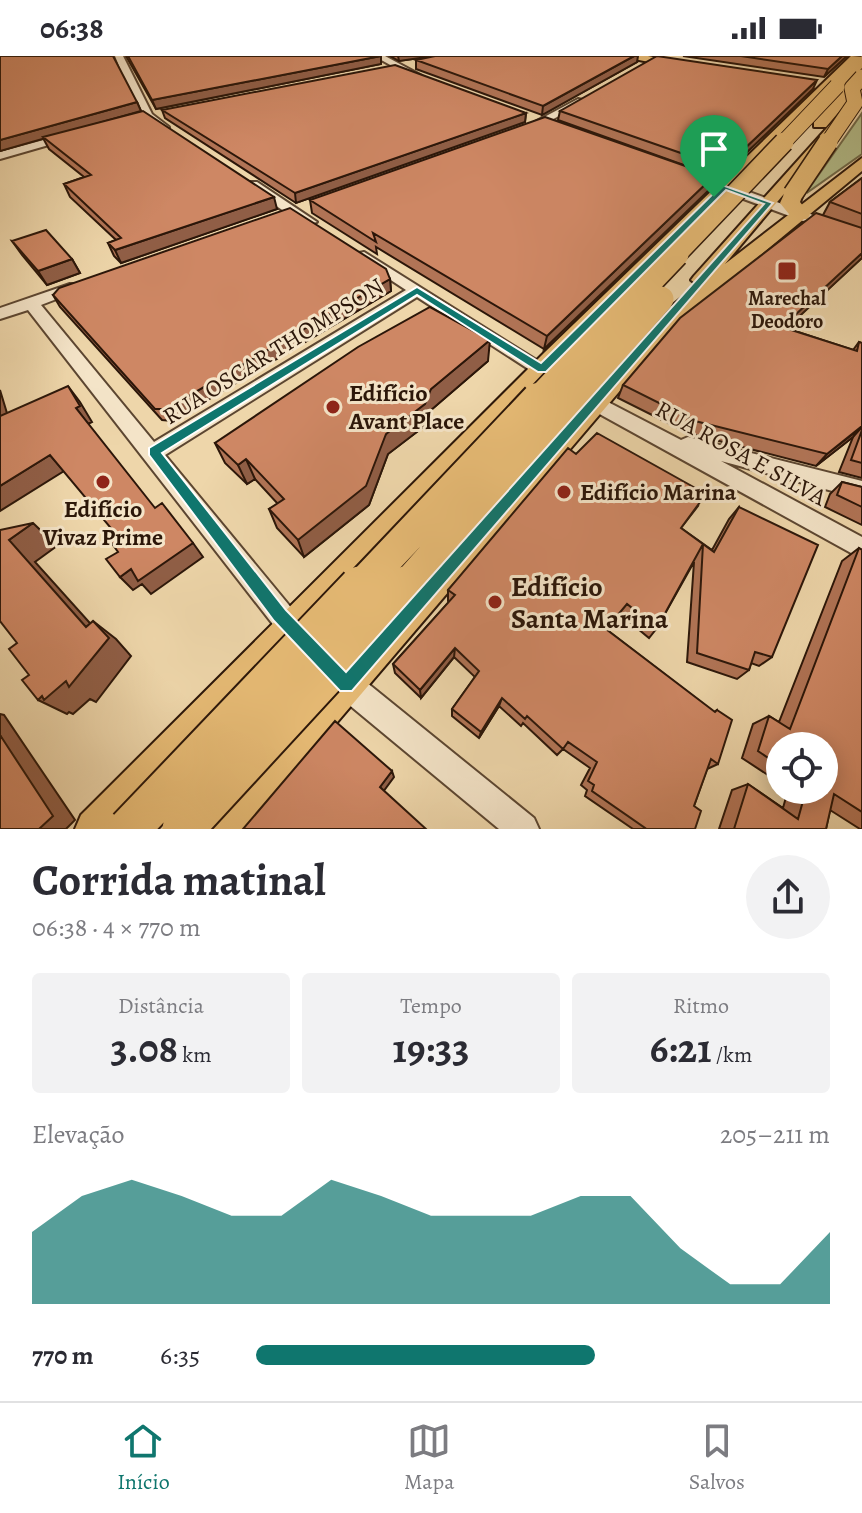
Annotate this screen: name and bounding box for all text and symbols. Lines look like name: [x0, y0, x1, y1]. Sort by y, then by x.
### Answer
text: 06:38: [40, 8, 104, 48]
pin: [680, 115, 748, 197]
icon: arrive: [692, 127, 736, 171]
marker: Marechal Deodoro: [776, 260, 798, 282]
street label: RUA OSCAR THOMPSON: [156, 270, 390, 432]
place label: Marechal Deodoro: [748, 285, 827, 335]
place label: Edifício Avant Place: [348, 377, 464, 437]
street label: RUA ROSA E SILVA: [650, 393, 833, 514]
marker: Edifício Avant Place: [324, 398, 342, 416]
marker: Edifício Vivaz Prime: [94, 473, 112, 491]
place label: Edifício Marina: [580, 476, 737, 508]
marker: Edifício Marina: [555, 483, 573, 501]
place label: Edifício Vivaz Prime: [42, 493, 163, 553]
place label: Edifício Santa Marina: [511, 568, 669, 638]
marker: Edifício Santa Marina: [486, 593, 504, 611]
map controls: [766, 732, 838, 804]
button: locate: [766, 732, 838, 804]
text: Corrida matinal: [32, 850, 326, 910]
button: share: [746, 855, 830, 939]
text: 06:38 · 4 × 770 m: [32, 910, 201, 945]
text: Distância: [118, 991, 204, 1021]
text: Tempo: [400, 991, 462, 1021]
text: Ritmo: [673, 991, 729, 1021]
text: 3.08: [110, 1021, 178, 1076]
text: 19:33: [393, 1021, 469, 1076]
text: 6:21: [650, 1021, 712, 1076]
text: km: [178, 1040, 212, 1070]
text: /km: [712, 1040, 752, 1070]
text: Elevação: [32, 1117, 124, 1152]
text: 205–211 m: [720, 1117, 830, 1152]
text: 770 m: [32, 1338, 94, 1373]
text: 6:35: [160, 1338, 200, 1373]
tab: Início: [117, 1419, 170, 1497]
tab: Mapa: [404, 1419, 454, 1497]
tab: Salvos: [689, 1419, 745, 1497]

